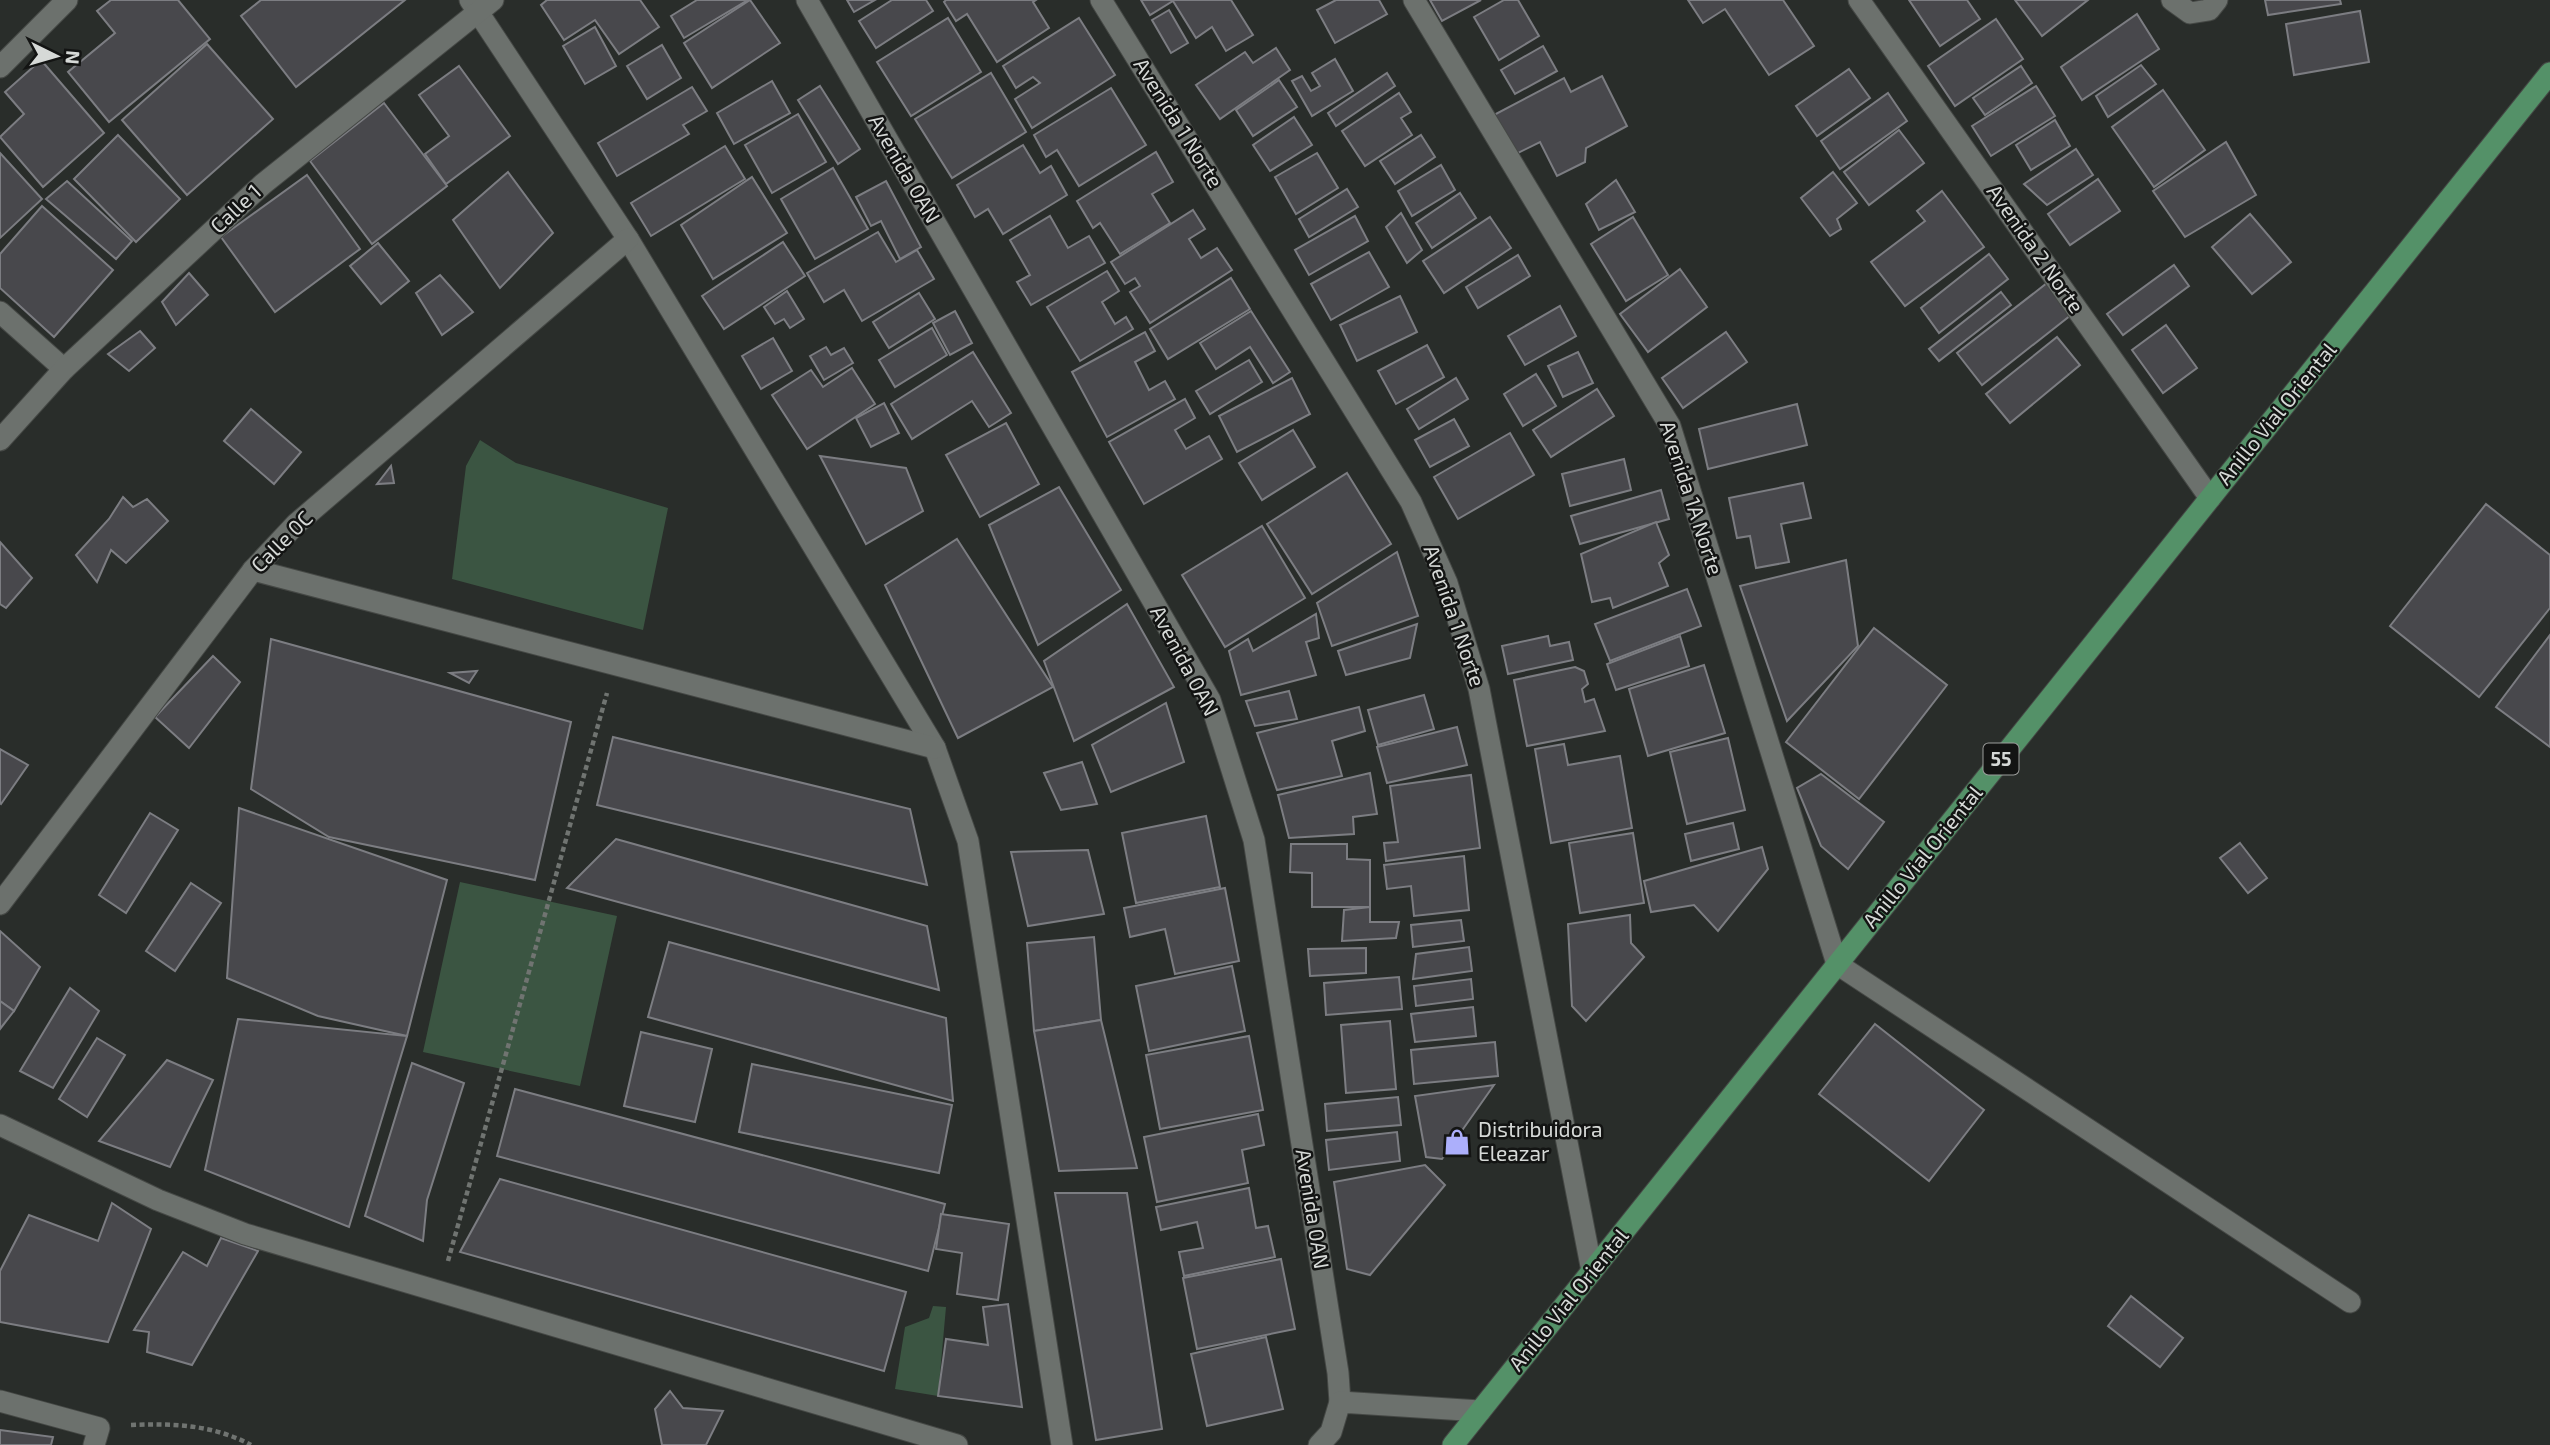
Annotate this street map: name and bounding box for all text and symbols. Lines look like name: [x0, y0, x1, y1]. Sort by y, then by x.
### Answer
north arrow: [21, 21, 91, 91]
text: N: [61, 50, 85, 65]
street label: Avenida 1 Norte: [1129, 53, 1229, 192]
street label: Avenida 0AN: [864, 110, 946, 227]
street label: Calle 1: [204, 178, 266, 238]
street label: Avenida 2 Norte: [1983, 179, 2090, 317]
street label: Anillo Vial Oriental: [2211, 336, 2341, 489]
street label: Avenida 1A Norte: [1656, 417, 1729, 578]
street label: Calle 0C: [245, 505, 317, 577]
street label: Avenida 1 Norte: [1419, 541, 1491, 690]
street label: Avenida 0AN: [1146, 601, 1225, 720]
road number: 55: [1983, 744, 2018, 774]
street label: Anillo Vial Oriental: [1857, 779, 1987, 932]
place label: Distribuidora Eleazar: [1478, 1116, 1603, 1165]
shop icon: Distribuidora Eleazar: [1442, 1127, 1472, 1157]
street label: Avenida 0AN: [1292, 1147, 1335, 1271]
street label: Anillo Vial Oriental: [1503, 1222, 1633, 1375]

